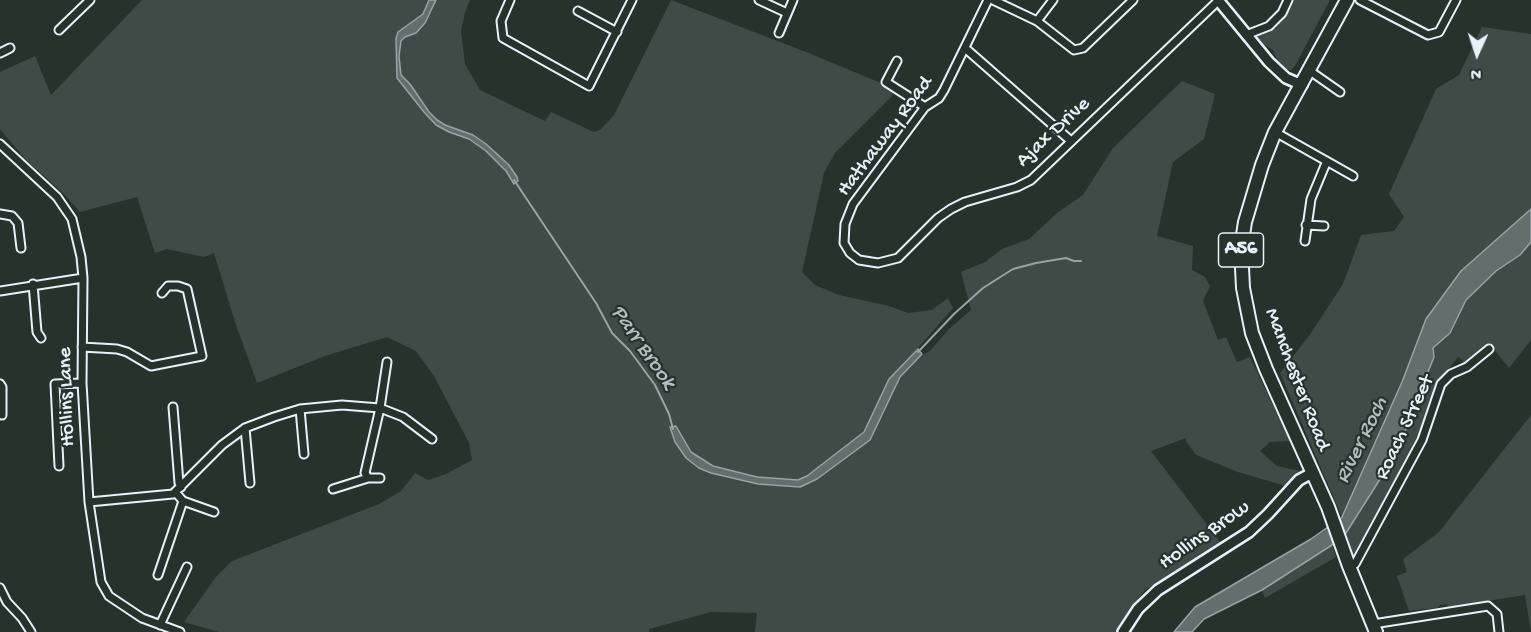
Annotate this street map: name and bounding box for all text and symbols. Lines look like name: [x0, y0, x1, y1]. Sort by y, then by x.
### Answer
north arrow: [1447, 24, 1507, 84]
text: N: [1470, 63, 1482, 82]
street label: Hathaway Road: [833, 72, 939, 202]
street label: Ajax Drive: [1012, 92, 1096, 174]
road number: A56: [1218, 233, 1264, 267]
water label: Parr Brook: [603, 301, 681, 395]
street label: Manchester Road: [1257, 305, 1335, 455]
street label: Hollins Lane: [54, 347, 82, 447]
street label: Roach Street: [1371, 371, 1441, 485]
water label: River Roch: [1331, 394, 1395, 488]
street label: Hollins Brow: [1155, 496, 1255, 576]

